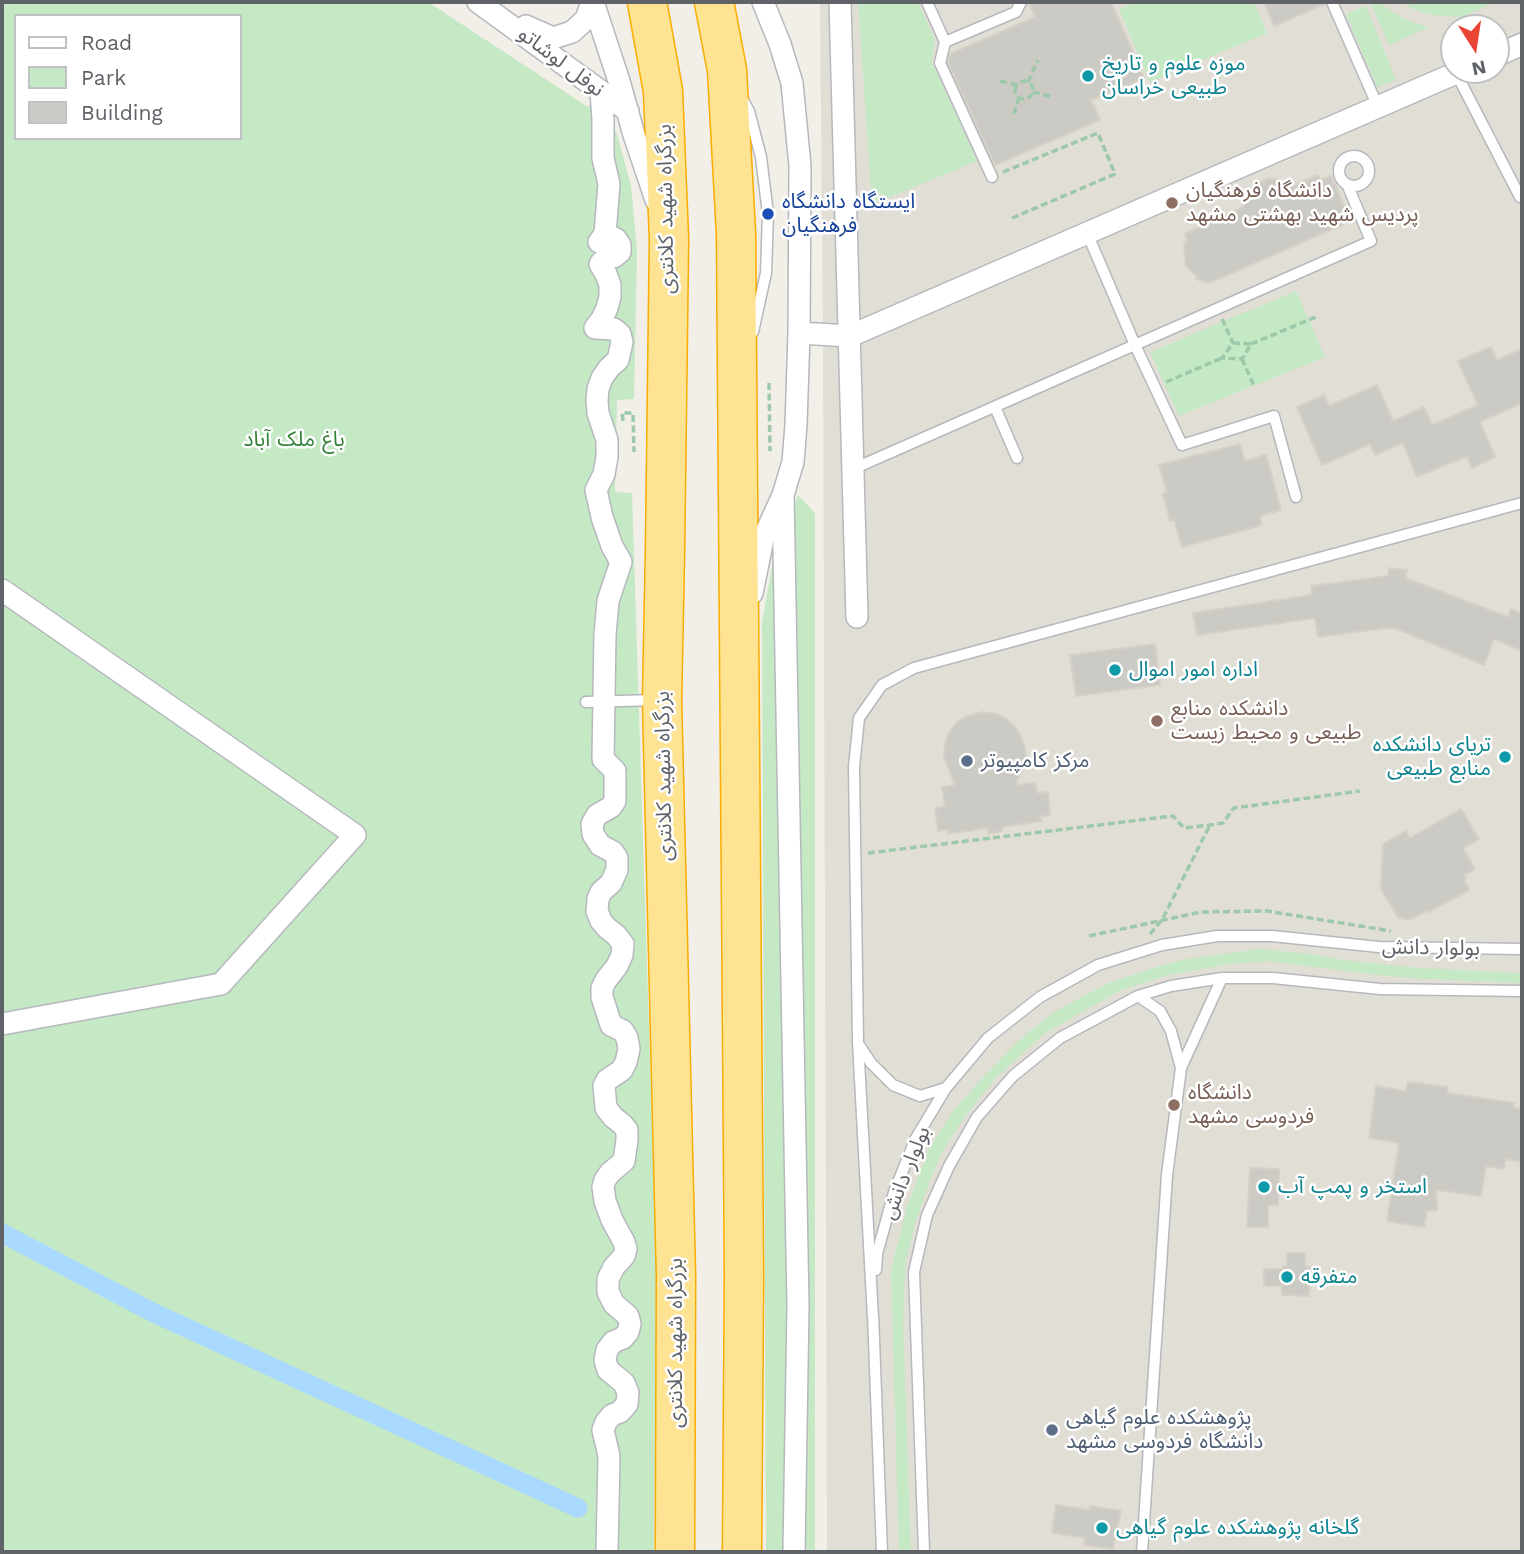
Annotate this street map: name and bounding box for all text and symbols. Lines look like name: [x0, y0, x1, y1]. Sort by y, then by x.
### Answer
legend: [14, 14, 242, 140]
north arrow: [1440, 14, 1510, 84]
street label: نوفل لوشاتو: [513, 21, 609, 103]
text: Road: [81, 30, 132, 55]
place label: موزه علوم و تاریخ طبیعی خراسان: [1102, 51, 1245, 101]
text: N: [1470, 55, 1488, 81]
text: Park: [81, 65, 126, 90]
marker: موزه علوم و تاریخ طبیعی خراسان: [1080, 68, 1096, 84]
text: Building: [81, 100, 163, 125]
street label: بزرگراه شهید کلانتری: [652, 124, 680, 294]
place label: دانشگاه فرهنگیان پردیس شهید بهشتی مشهد: [1186, 178, 1419, 228]
place label: ایستگاه دانشگاه فرهنگیان: [782, 189, 915, 239]
marker: دانشگاه فرهنگیان پردیس شهید بهشتی مشهد: [1164, 195, 1180, 211]
marker: ایستگاه دانشگاه فرهنگیان: [760, 206, 776, 222]
park label: باغ ملک آباد: [243, 427, 345, 453]
place label: اداره امور اموال: [1129, 657, 1258, 683]
marker: اداره امور اموال: [1107, 662, 1123, 678]
street label: بزرگراه شهید کلانتری: [650, 691, 678, 861]
place label: دانشکده منابع طبیعی و محیط زیست: [1171, 696, 1361, 746]
marker: دانشکده منابع طبیعی و محیط زیست: [1149, 713, 1165, 729]
place label: تریای دانشکده منابع طبیعی: [1373, 732, 1491, 782]
place label: مرکز کامپیوتر: [981, 748, 1090, 774]
marker: تریای دانشکده منابع طبیعی: [1497, 749, 1513, 765]
marker: مرکز کامپیوتر: [959, 753, 975, 769]
street label: بولوار دانش: [1382, 935, 1480, 961]
place label: دانشگاه فردوسی مشهد: [1188, 1080, 1314, 1130]
marker: دانشگاه فردوسی مشهد: [1166, 1097, 1182, 1113]
street label: بولوار دانش: [876, 1123, 936, 1223]
place label: استخر و پمپ آب: [1278, 1174, 1427, 1200]
marker: استخر و پمپ آب: [1256, 1179, 1272, 1195]
street label: بزرگراه شهید کلانتری: [663, 1258, 689, 1428]
place label: متفرقه: [1301, 1264, 1358, 1290]
marker: متفرقه: [1279, 1269, 1295, 1285]
place label: پژوهشکده علوم گیاهی دانشگاه فردوسی مشهد: [1066, 1405, 1263, 1455]
marker: پژوهشکده علوم گیاهی دانشگاه فردوسی مشهد: [1044, 1422, 1060, 1438]
place label: گلخانه پژوهشکده علوم گیاهی: [1116, 1515, 1359, 1541]
marker: گلخانه پژوهشکده علوم گیاهی: [1094, 1520, 1110, 1536]

